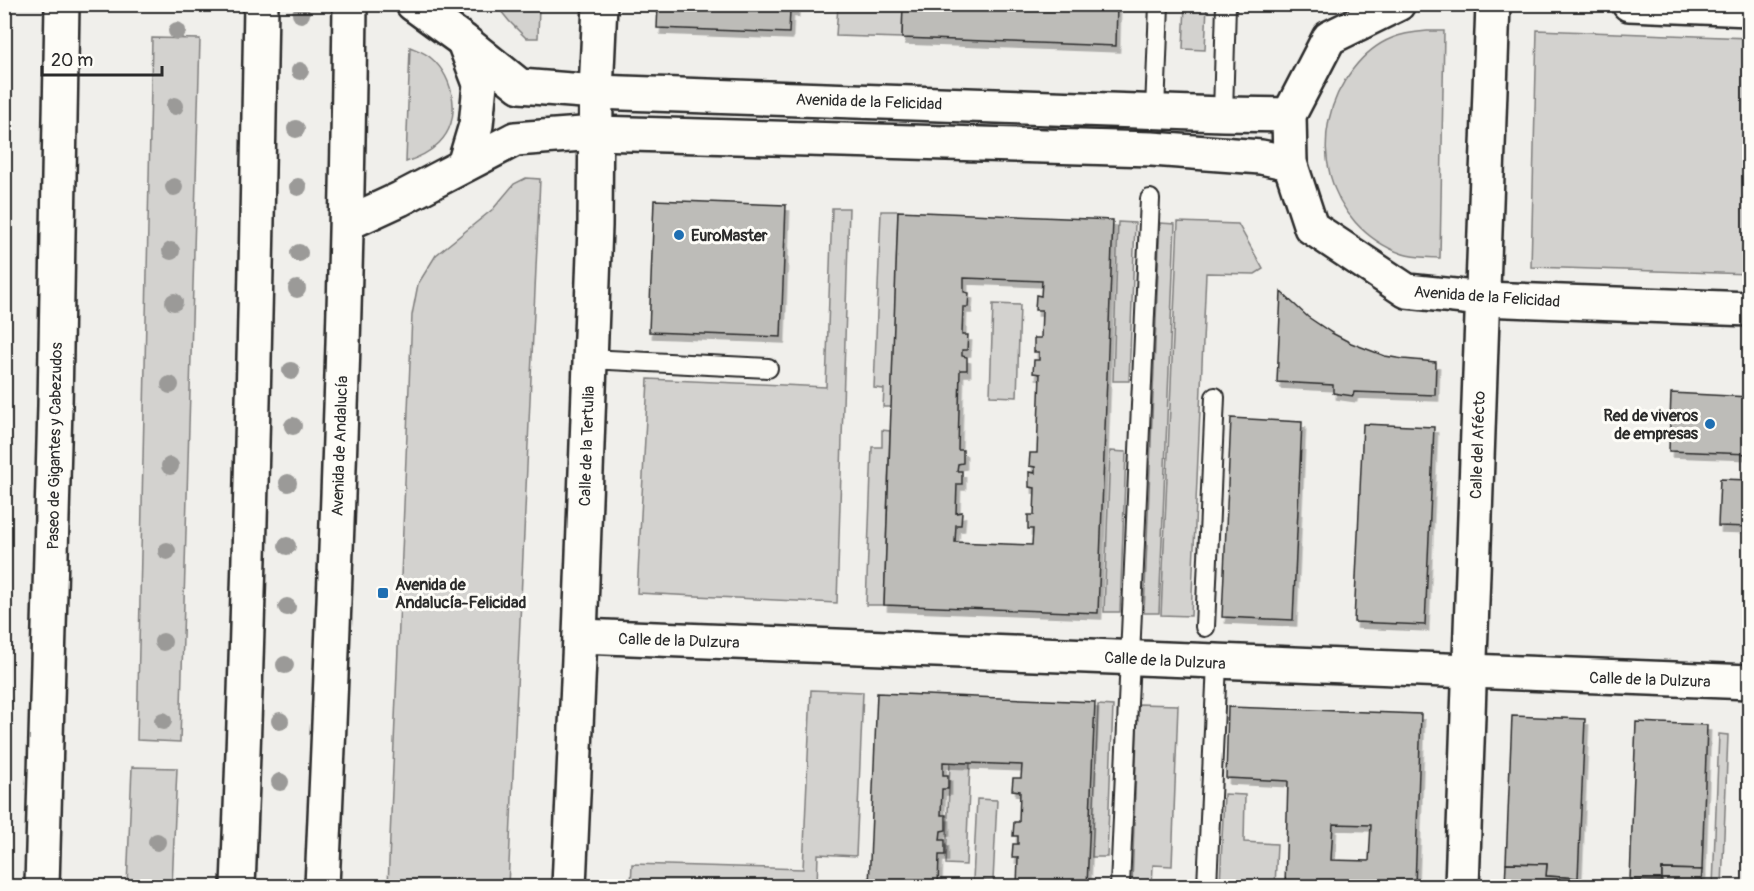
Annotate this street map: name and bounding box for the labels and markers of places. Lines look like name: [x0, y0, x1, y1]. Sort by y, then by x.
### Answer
place label: EuroMaster: [691, 226, 768, 246]
marker: EuroMaster: [672, 228, 686, 242]
place label: Red de viveros de empresas: [1603, 406, 1699, 444]
marker: Red de viveros de empresas: [1703, 417, 1717, 431]
place label: Avenida de Andalucía-Felicidad: [395, 575, 526, 613]
marker: Avenida de Andalucía-Felicidad: [376, 586, 390, 600]

